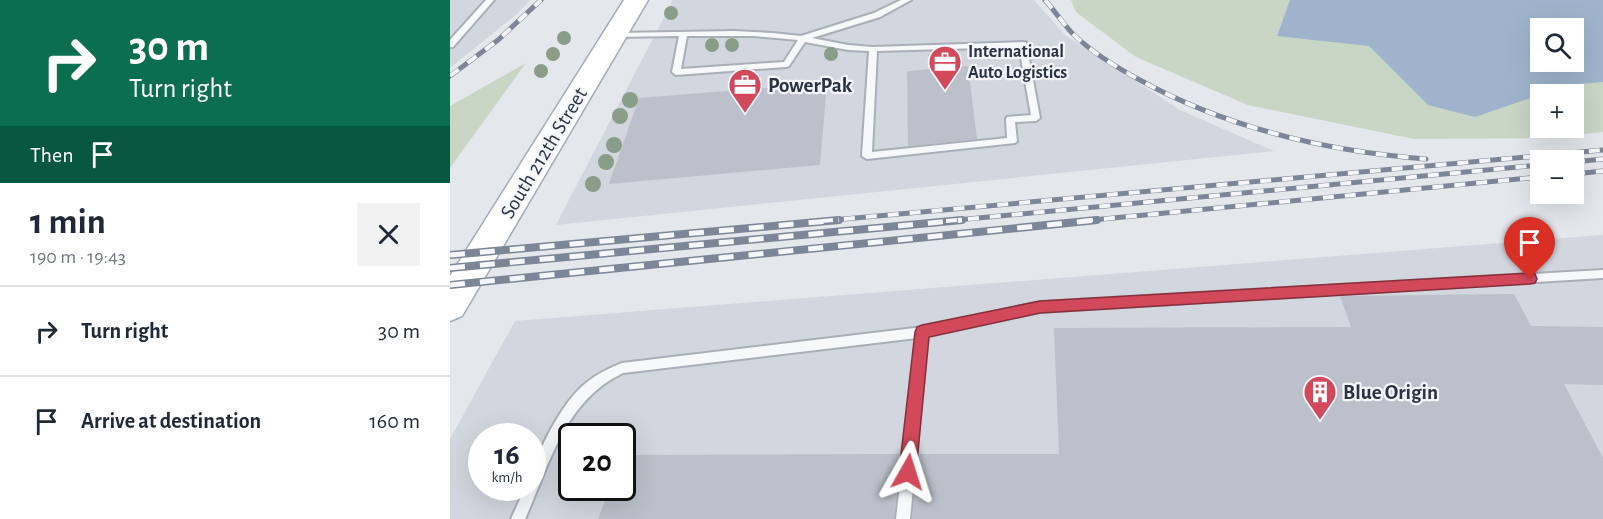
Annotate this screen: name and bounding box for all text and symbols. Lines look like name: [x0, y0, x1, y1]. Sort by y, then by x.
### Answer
map controls: [1530, 18, 1584, 204]
button: search: [1530, 18, 1584, 72]
icon: right: [30, 24, 108, 102]
text: 30 m: [129, 26, 209, 68]
place label: International Auto Logistics: [968, 43, 1067, 82]
office icon: International Auto Logistics: [927, 44, 963, 91]
office icon: PowerPak: [727, 67, 763, 114]
text: Turn right: [129, 75, 232, 102]
place label: PowerPak: [768, 75, 853, 96]
street label: South 212th Street: [497, 84, 591, 222]
button: +: [1530, 84, 1584, 138]
icon: arrive: [86, 138, 119, 171]
text: Then: [30, 144, 74, 166]
button: −: [1530, 150, 1584, 204]
button: close: [357, 203, 420, 266]
text: 1 min: [30, 204, 106, 240]
pin: [1504, 217, 1555, 279]
icon: arrive: [1513, 226, 1546, 259]
text: 190 m · 19:43: [30, 247, 126, 267]
icon: right: [30, 315, 63, 348]
text: Turn right: [81, 320, 168, 342]
text: 30 m: [378, 320, 420, 342]
building icon: Blue Origin: [1302, 374, 1338, 421]
place label: Blue Origin: [1343, 382, 1438, 403]
icon: arrive: [30, 405, 63, 438]
text: Arrive at destination: [81, 410, 261, 432]
text: 160 m: [369, 410, 420, 432]
speed limit sign: 20: [558, 423, 636, 501]
text: 16: [494, 440, 520, 470]
position arrow: [876, 440, 940, 504]
text: km/h: [492, 470, 522, 485]

